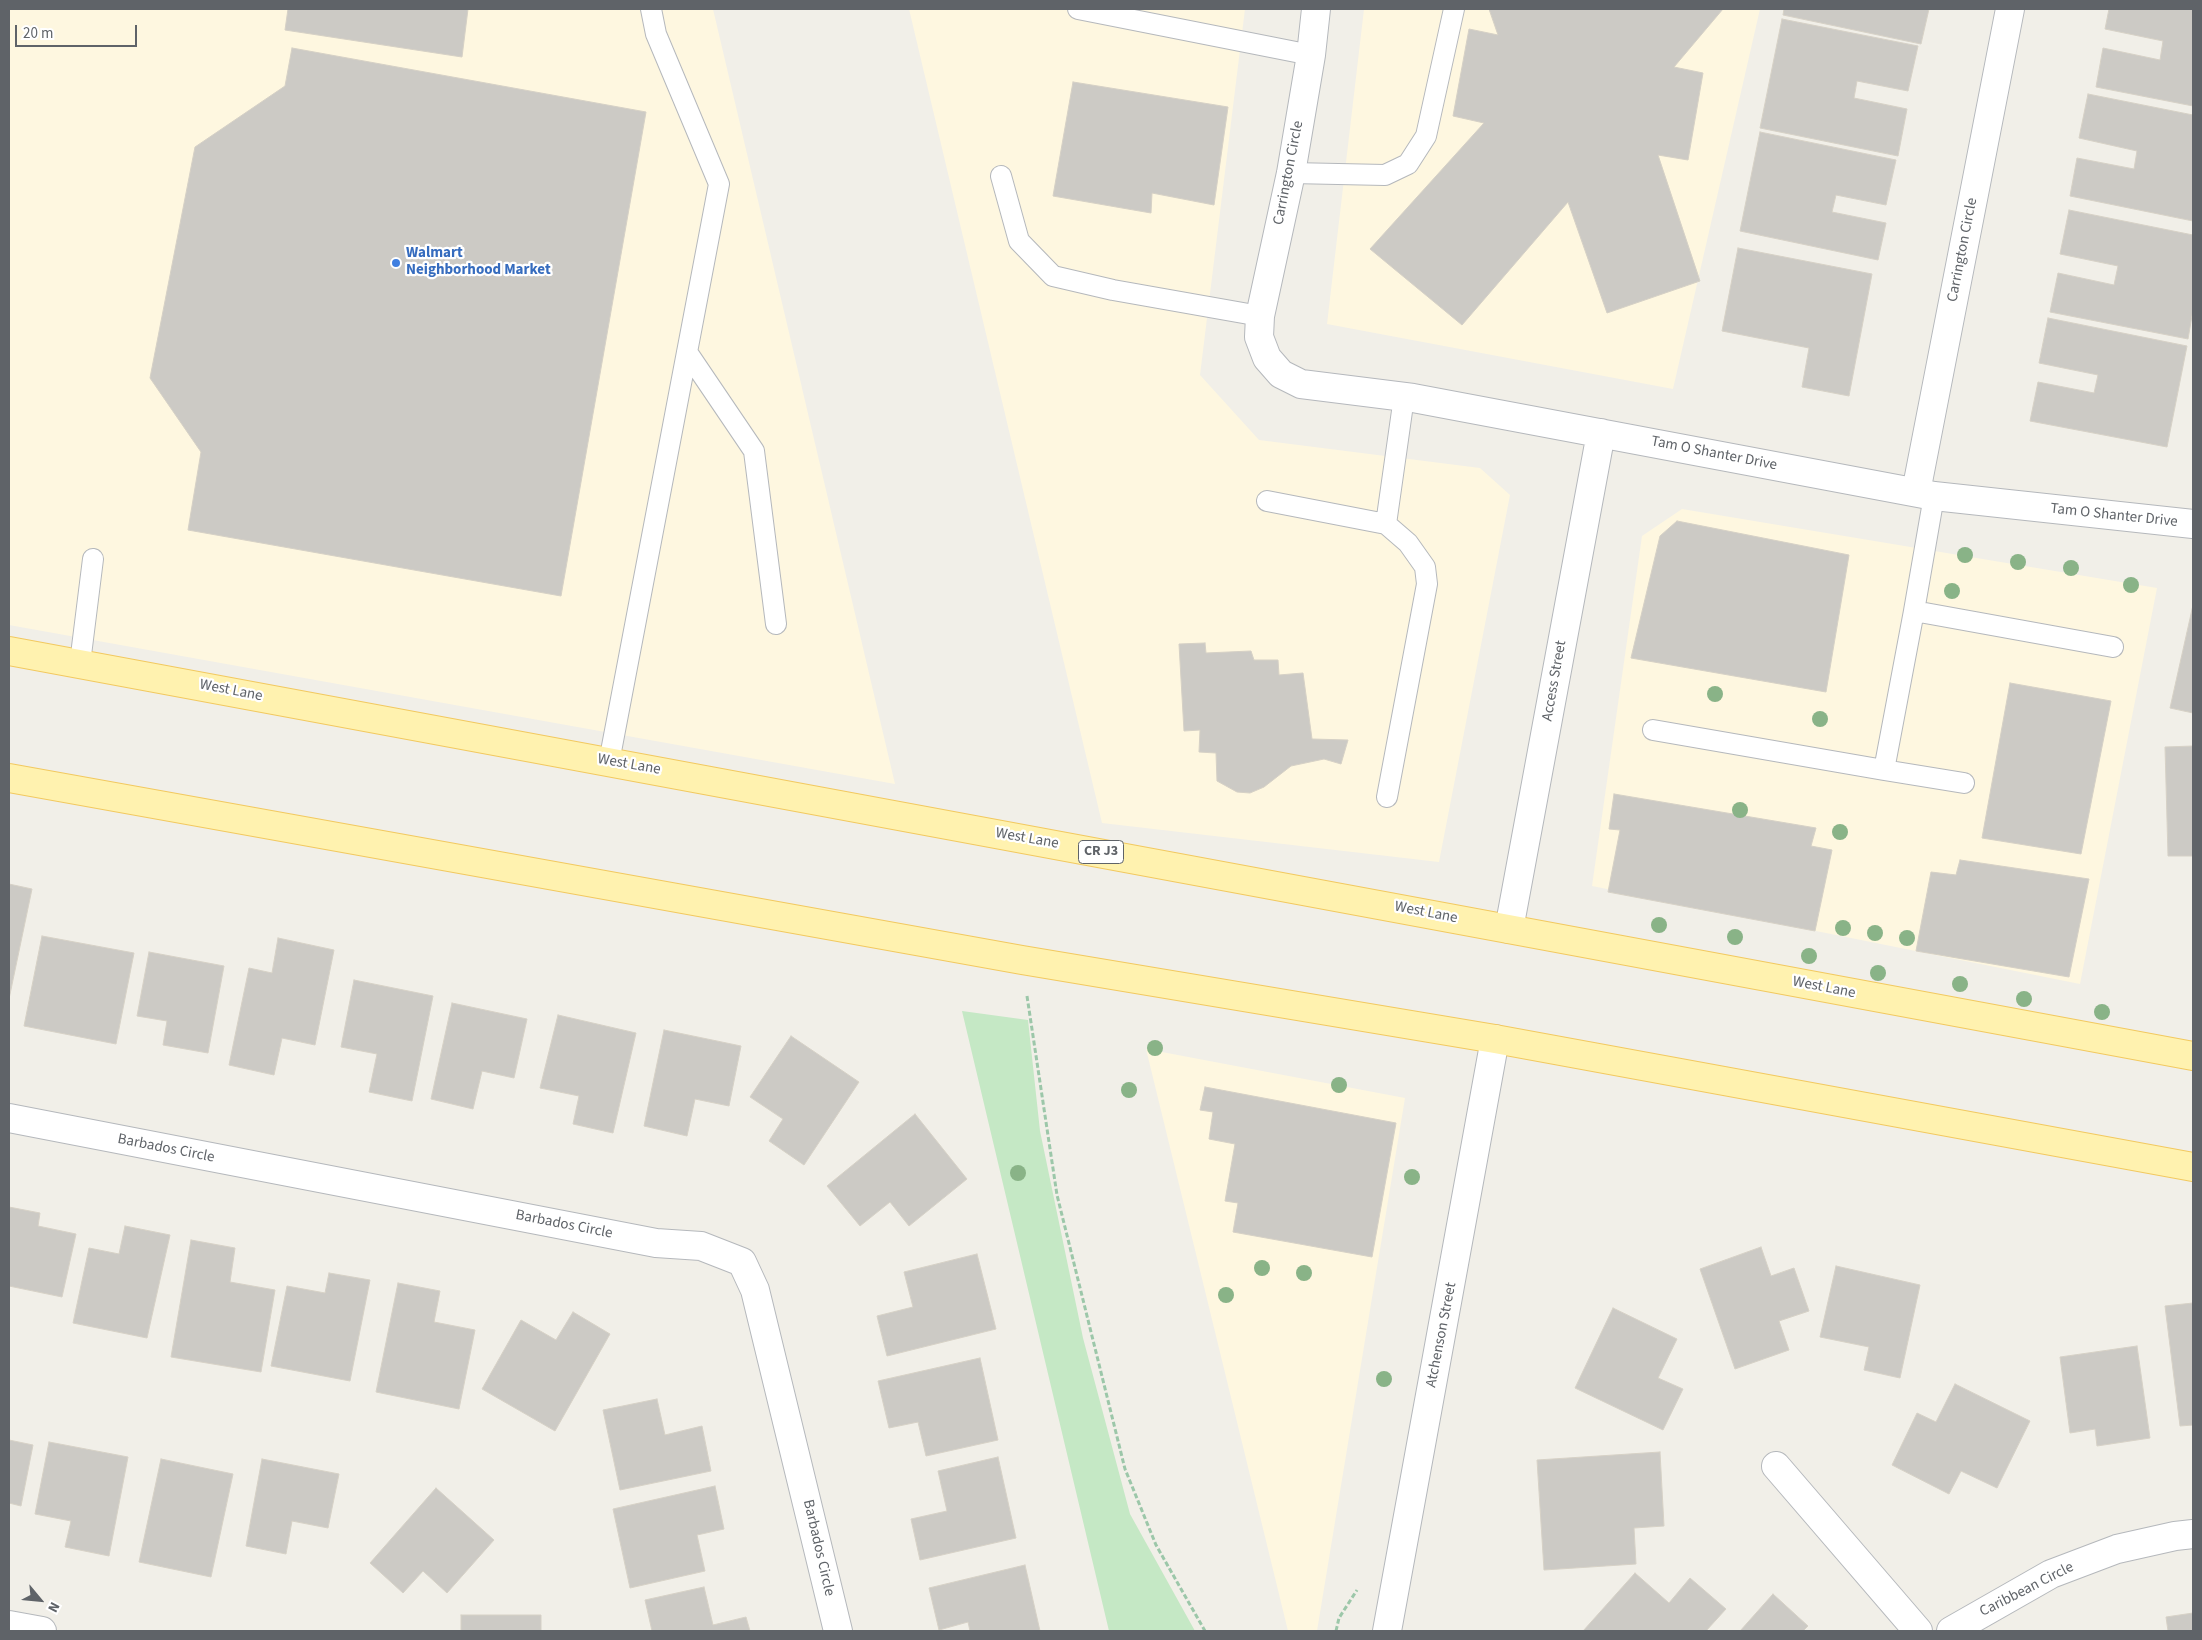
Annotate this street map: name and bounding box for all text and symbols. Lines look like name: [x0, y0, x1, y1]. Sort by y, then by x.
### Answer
scale bar: [18, 15, 140, 47]
text: 20 m: [23, 23, 53, 44]
street label: Carrington Circle: [1270, 119, 1308, 227]
street label: Carrington Circle: [1944, 196, 1982, 304]
place label: Walmart Neighborhood Market: [406, 245, 551, 280]
marker: Walmart Neighborhood Market: [390, 257, 402, 269]
street label: Tam O Shanter Drive: [1650, 433, 1778, 475]
street label: Tam O Shanter Drive: [2049, 500, 2179, 532]
street label: Access Street: [1539, 639, 1571, 723]
street label: West Lane: [198, 676, 264, 706]
street label: West Lane: [596, 751, 662, 779]
street label: West Lane: [994, 825, 1060, 853]
road number: CR J3: [1078, 840, 1124, 864]
street label: West Lane: [1393, 898, 1459, 928]
street label: West Lane: [1791, 973, 1857, 1003]
street label: Barbados Circle: [116, 1131, 216, 1167]
street label: Barbados Circle: [514, 1207, 614, 1243]
street label: Atchenson Street: [1423, 1281, 1461, 1389]
street label: Barbados Circle: [798, 1498, 838, 1598]
street label: Caribbean Circle: [1977, 1559, 2077, 1621]
north arrow: [15, 1575, 65, 1625]
text: N: [42, 1598, 64, 1616]

